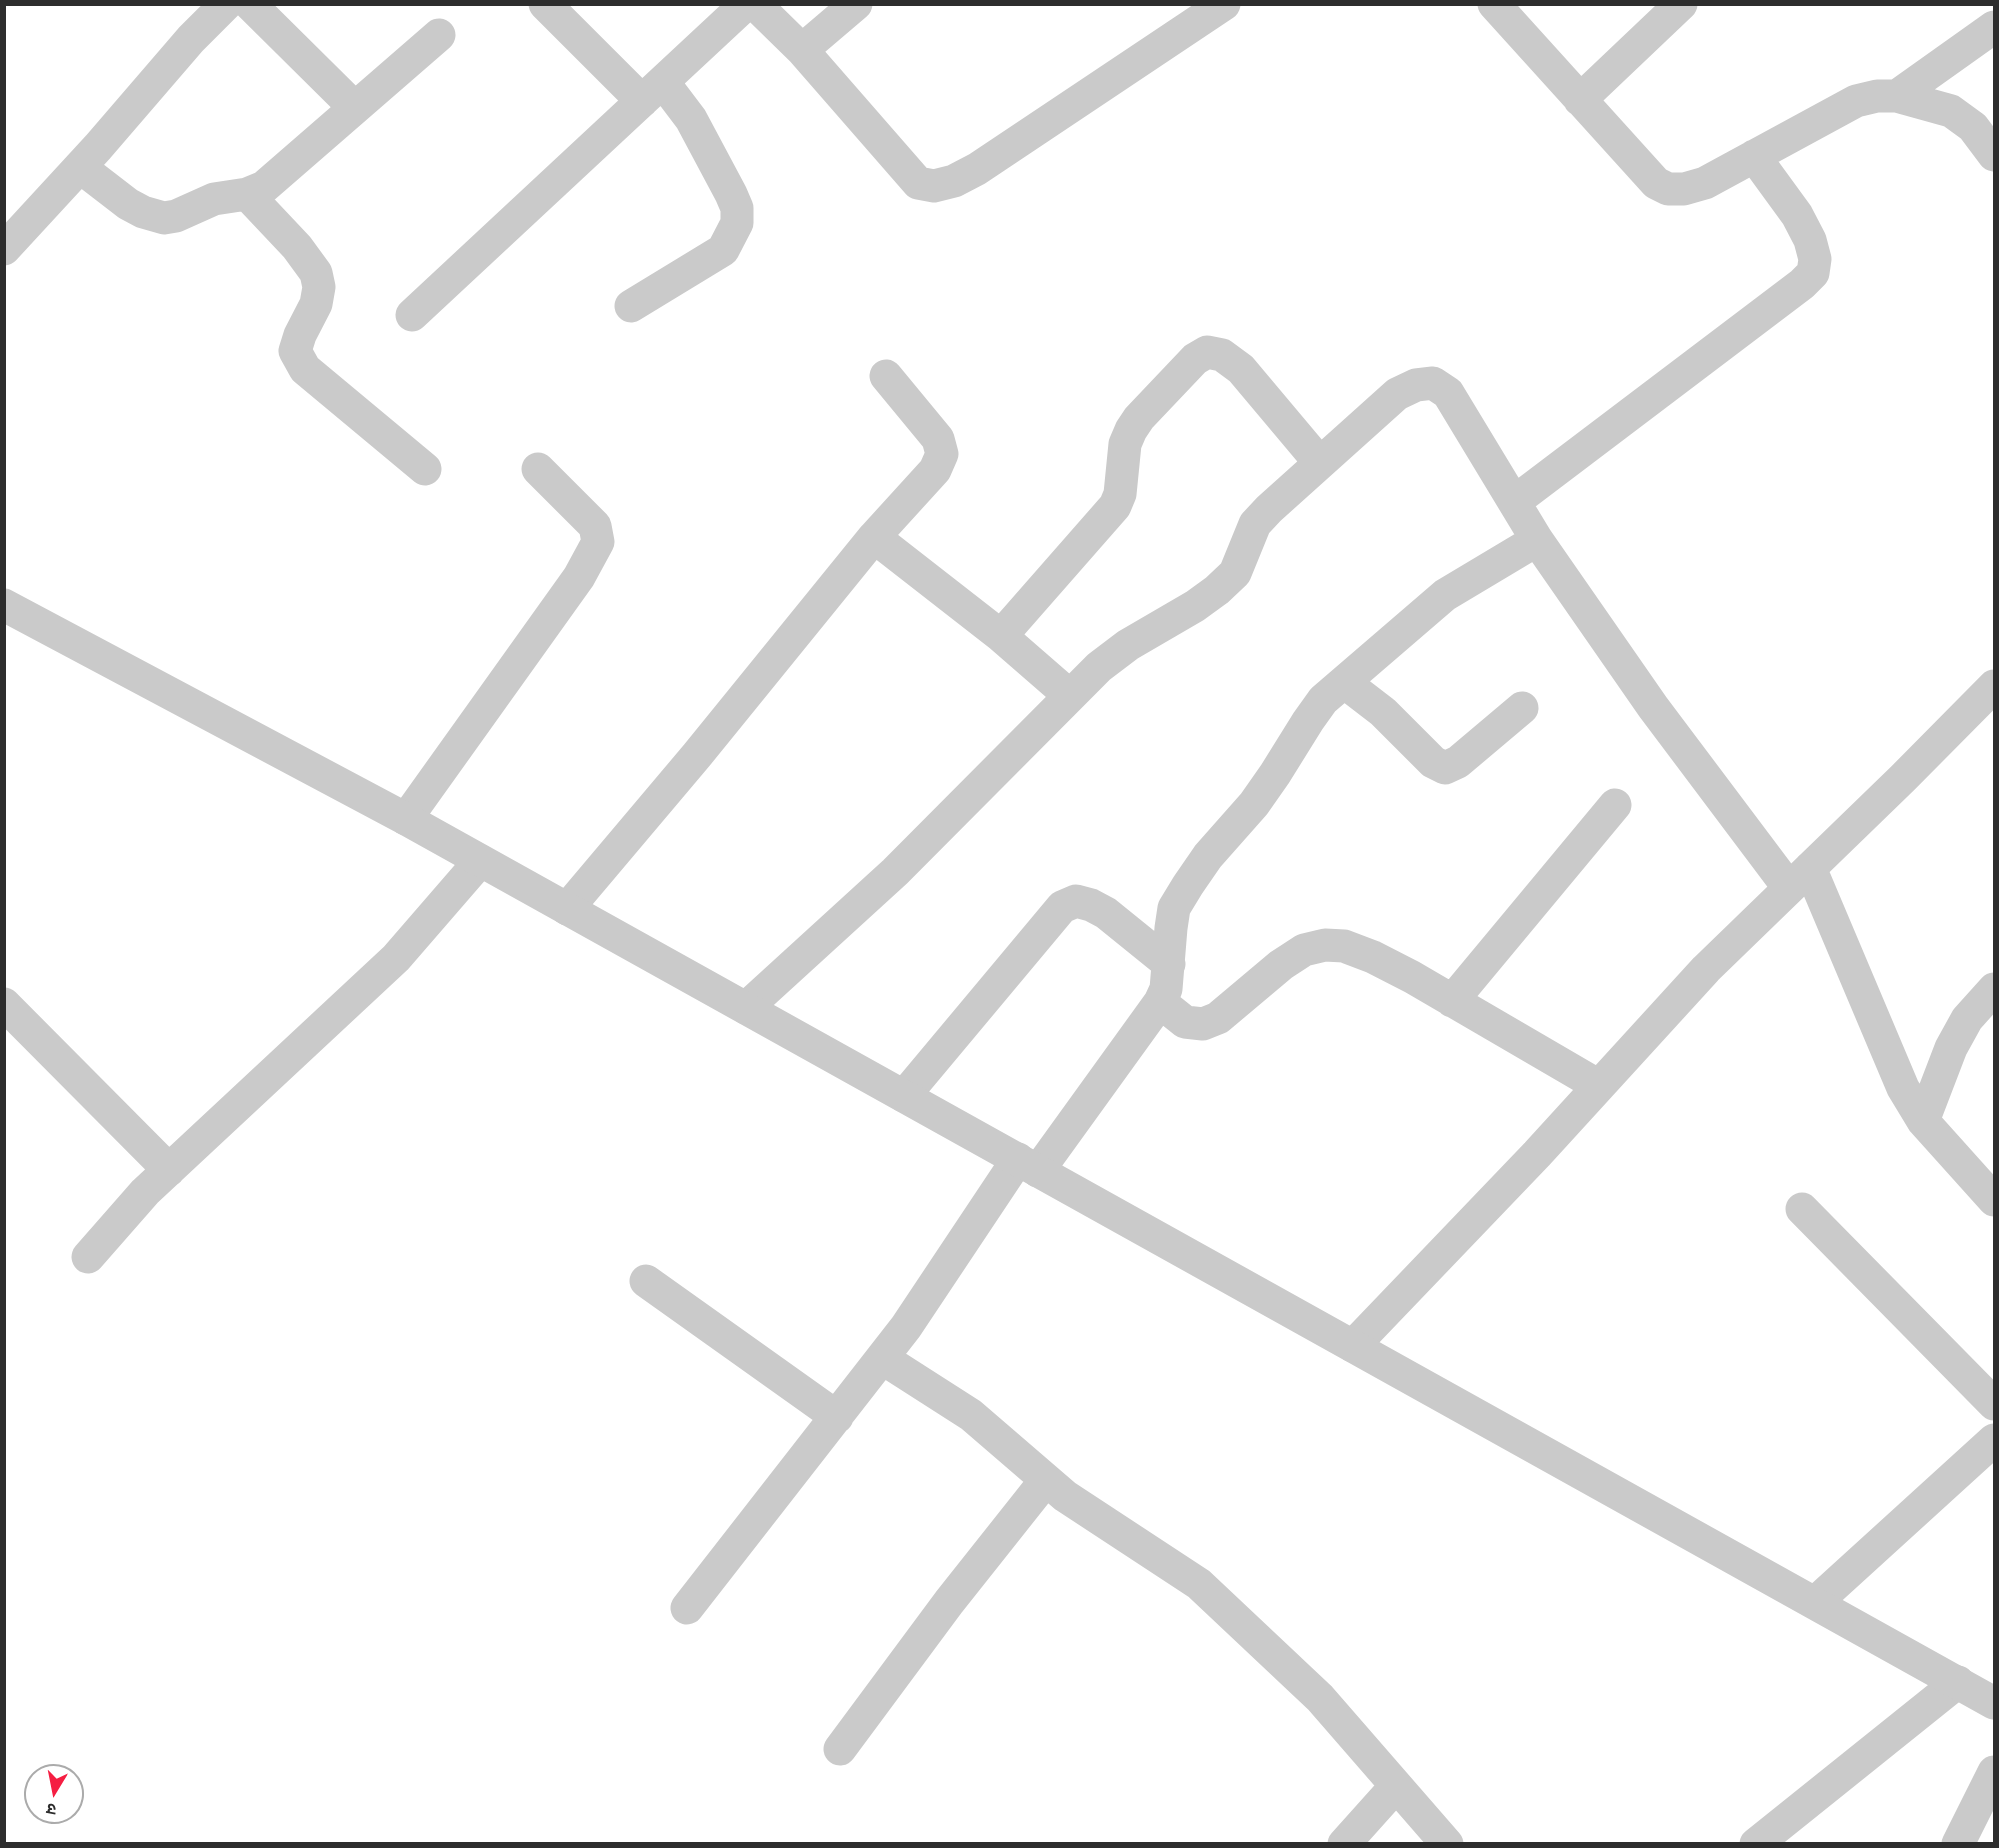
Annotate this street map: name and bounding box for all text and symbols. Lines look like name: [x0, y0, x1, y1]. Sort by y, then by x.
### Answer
north arrow: [24, 1764, 84, 1824]
text: उ: [45, 1800, 57, 1819]

